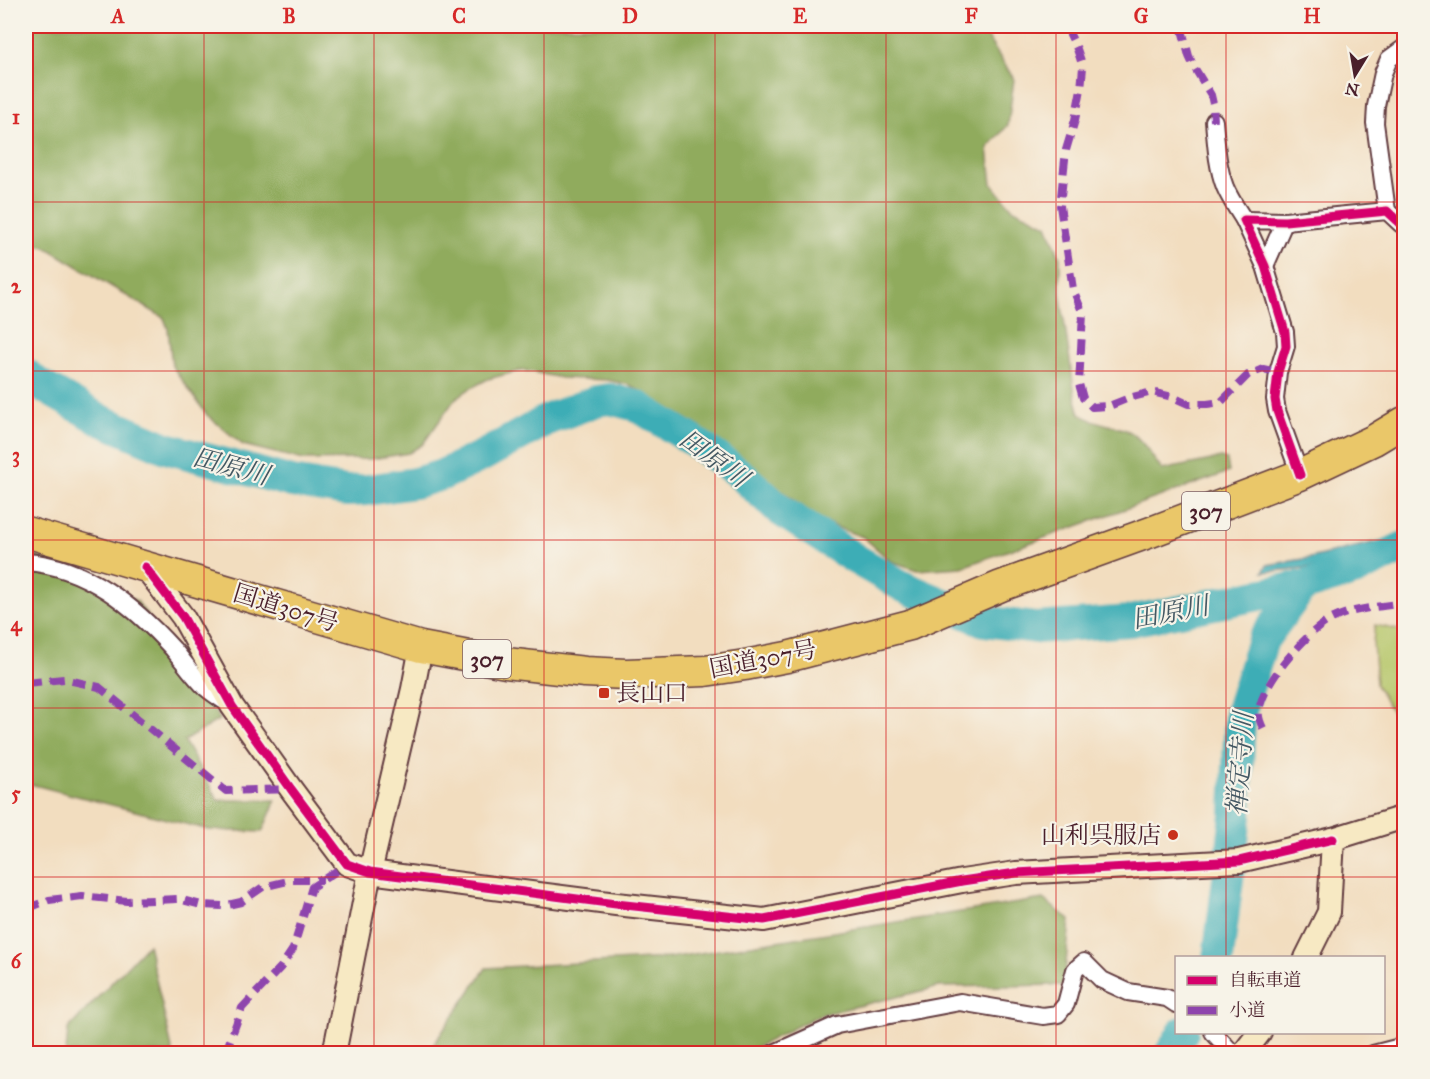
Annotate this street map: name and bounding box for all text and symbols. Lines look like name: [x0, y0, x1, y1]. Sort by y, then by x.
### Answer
text: A: [109, 4, 125, 28]
text: B: [282, 4, 296, 28]
text: C: [452, 4, 466, 28]
text: D: [622, 4, 638, 28]
text: E: [793, 4, 808, 28]
text: F: [964, 4, 978, 28]
text: G: [1134, 4, 1149, 28]
text: H: [1303, 4, 1321, 28]
north arrow: [1325, 45, 1385, 105]
text: N: [1343, 79, 1361, 100]
text: 1: [12, 105, 20, 129]
text: 2: [11, 274, 22, 298]
water label: 田原川: [673, 422, 757, 496]
water label: 田原川: [189, 440, 276, 492]
text: 3: [12, 443, 20, 468]
road number: 307: [1182, 492, 1230, 530]
street label: 国道307号: [230, 578, 342, 638]
water label: 田原川: [1129, 588, 1214, 635]
text: 4: [10, 612, 22, 637]
street label: 国道307号: [707, 634, 819, 684]
road number: 307: [463, 640, 511, 678]
place label: 長山口: [616, 678, 688, 708]
marker: 長山口: [597, 686, 611, 700]
water label: 禅定寺川: [1220, 708, 1260, 817]
text: 5: [11, 781, 21, 805]
place label: 山利呉服店: [1041, 820, 1161, 850]
marker: 山利呉服店: [1166, 828, 1180, 842]
text: 6: [11, 949, 23, 973]
legend: [1175, 956, 1385, 1034]
text: 自転車道: [1229, 969, 1301, 991]
text: 小道: [1229, 999, 1265, 1021]

